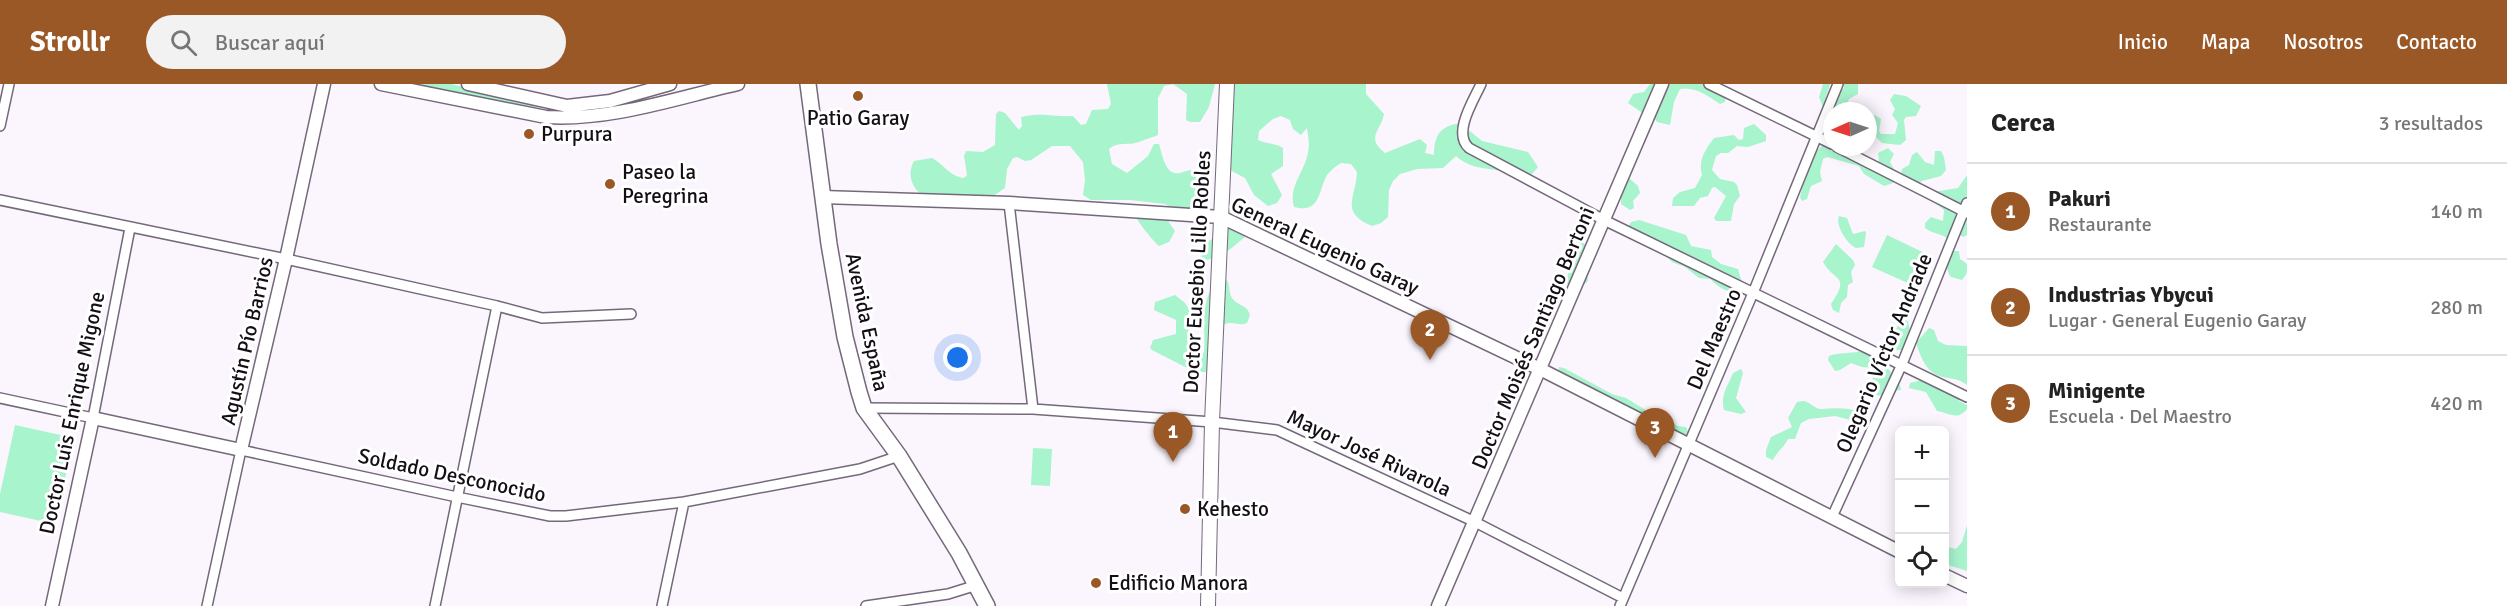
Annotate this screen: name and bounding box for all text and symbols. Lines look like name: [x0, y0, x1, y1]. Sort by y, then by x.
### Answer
search box: [146, 15, 566, 69]
text: Strollr: [30, 25, 110, 59]
icon: search: [167, 26, 200, 59]
text: Buscar aquí: [215, 29, 325, 56]
text: Inicio: [2118, 29, 2168, 55]
text: Mapa: [2201, 29, 2250, 55]
text: Nosotros: [2283, 29, 2363, 55]
text: Contacto: [2396, 29, 2477, 55]
marker: Patio Garay: [851, 89, 865, 103]
north arrow: [1823, 102, 1877, 156]
place label: Patio Garay: [807, 105, 909, 131]
text: Cerca: [1991, 107, 2055, 139]
text: 3 resultados: [2379, 111, 2483, 136]
place label: Purpura: [541, 121, 613, 147]
marker: Purpura: [522, 127, 536, 141]
street label: Doctor Eusebio Lillo Robles: [1178, 150, 1216, 394]
place label: Paseo la Peregrina: [622, 159, 709, 209]
marker: Paseo la Peregrina: [603, 177, 617, 191]
text: Pakuri: [2048, 185, 2111, 212]
street label: General Eugenio Garay: [1227, 191, 1423, 301]
text: 1: [2005, 199, 2016, 224]
text: 140 m: [2430, 199, 2483, 224]
street label: Doctor Moisés Santiago Bertoni: [1466, 203, 1600, 473]
text: Restaurante: [2048, 212, 2152, 237]
street label: Olegario Víctor Andrade: [1830, 249, 1938, 457]
street label: Avenida España: [840, 250, 894, 394]
street label: Agustín Pío Barrios: [215, 254, 279, 428]
text: Industrias Ybycui: [2048, 281, 2214, 308]
street label: Del Maestro: [1681, 284, 1747, 394]
street label: Doctor Luis Enrique Migone: [34, 289, 110, 537]
text: 2: [2005, 295, 2016, 320]
text: 280 m: [2430, 295, 2483, 320]
text: Lugar · General Eugenio Garay: [2048, 308, 2306, 333]
pin: 2: [1410, 310, 1450, 360]
your location: [943, 343, 972, 372]
text: Minigente: [2048, 377, 2145, 404]
text: 3: [2005, 391, 2016, 416]
text: 420 m: [2430, 391, 2483, 416]
street label: Mayor José Rivarola: [1283, 404, 1455, 502]
text: Escuela · Del Maestro: [2048, 404, 2232, 429]
pin: 3: [1636, 408, 1674, 458]
pin: 1: [1154, 412, 1192, 462]
map controls: [1895, 426, 1949, 588]
button: +: [1895, 426, 1949, 480]
street label: Soldado Desconocido: [356, 442, 548, 508]
button: −: [1895, 480, 1949, 534]
place label: Kehesto: [1197, 496, 1269, 522]
marker: Kehesto: [1178, 502, 1192, 516]
button: locate: [1895, 534, 1949, 588]
place label: Edificio Manora: [1108, 570, 1248, 596]
marker: Edificio Manora: [1089, 576, 1103, 590]

